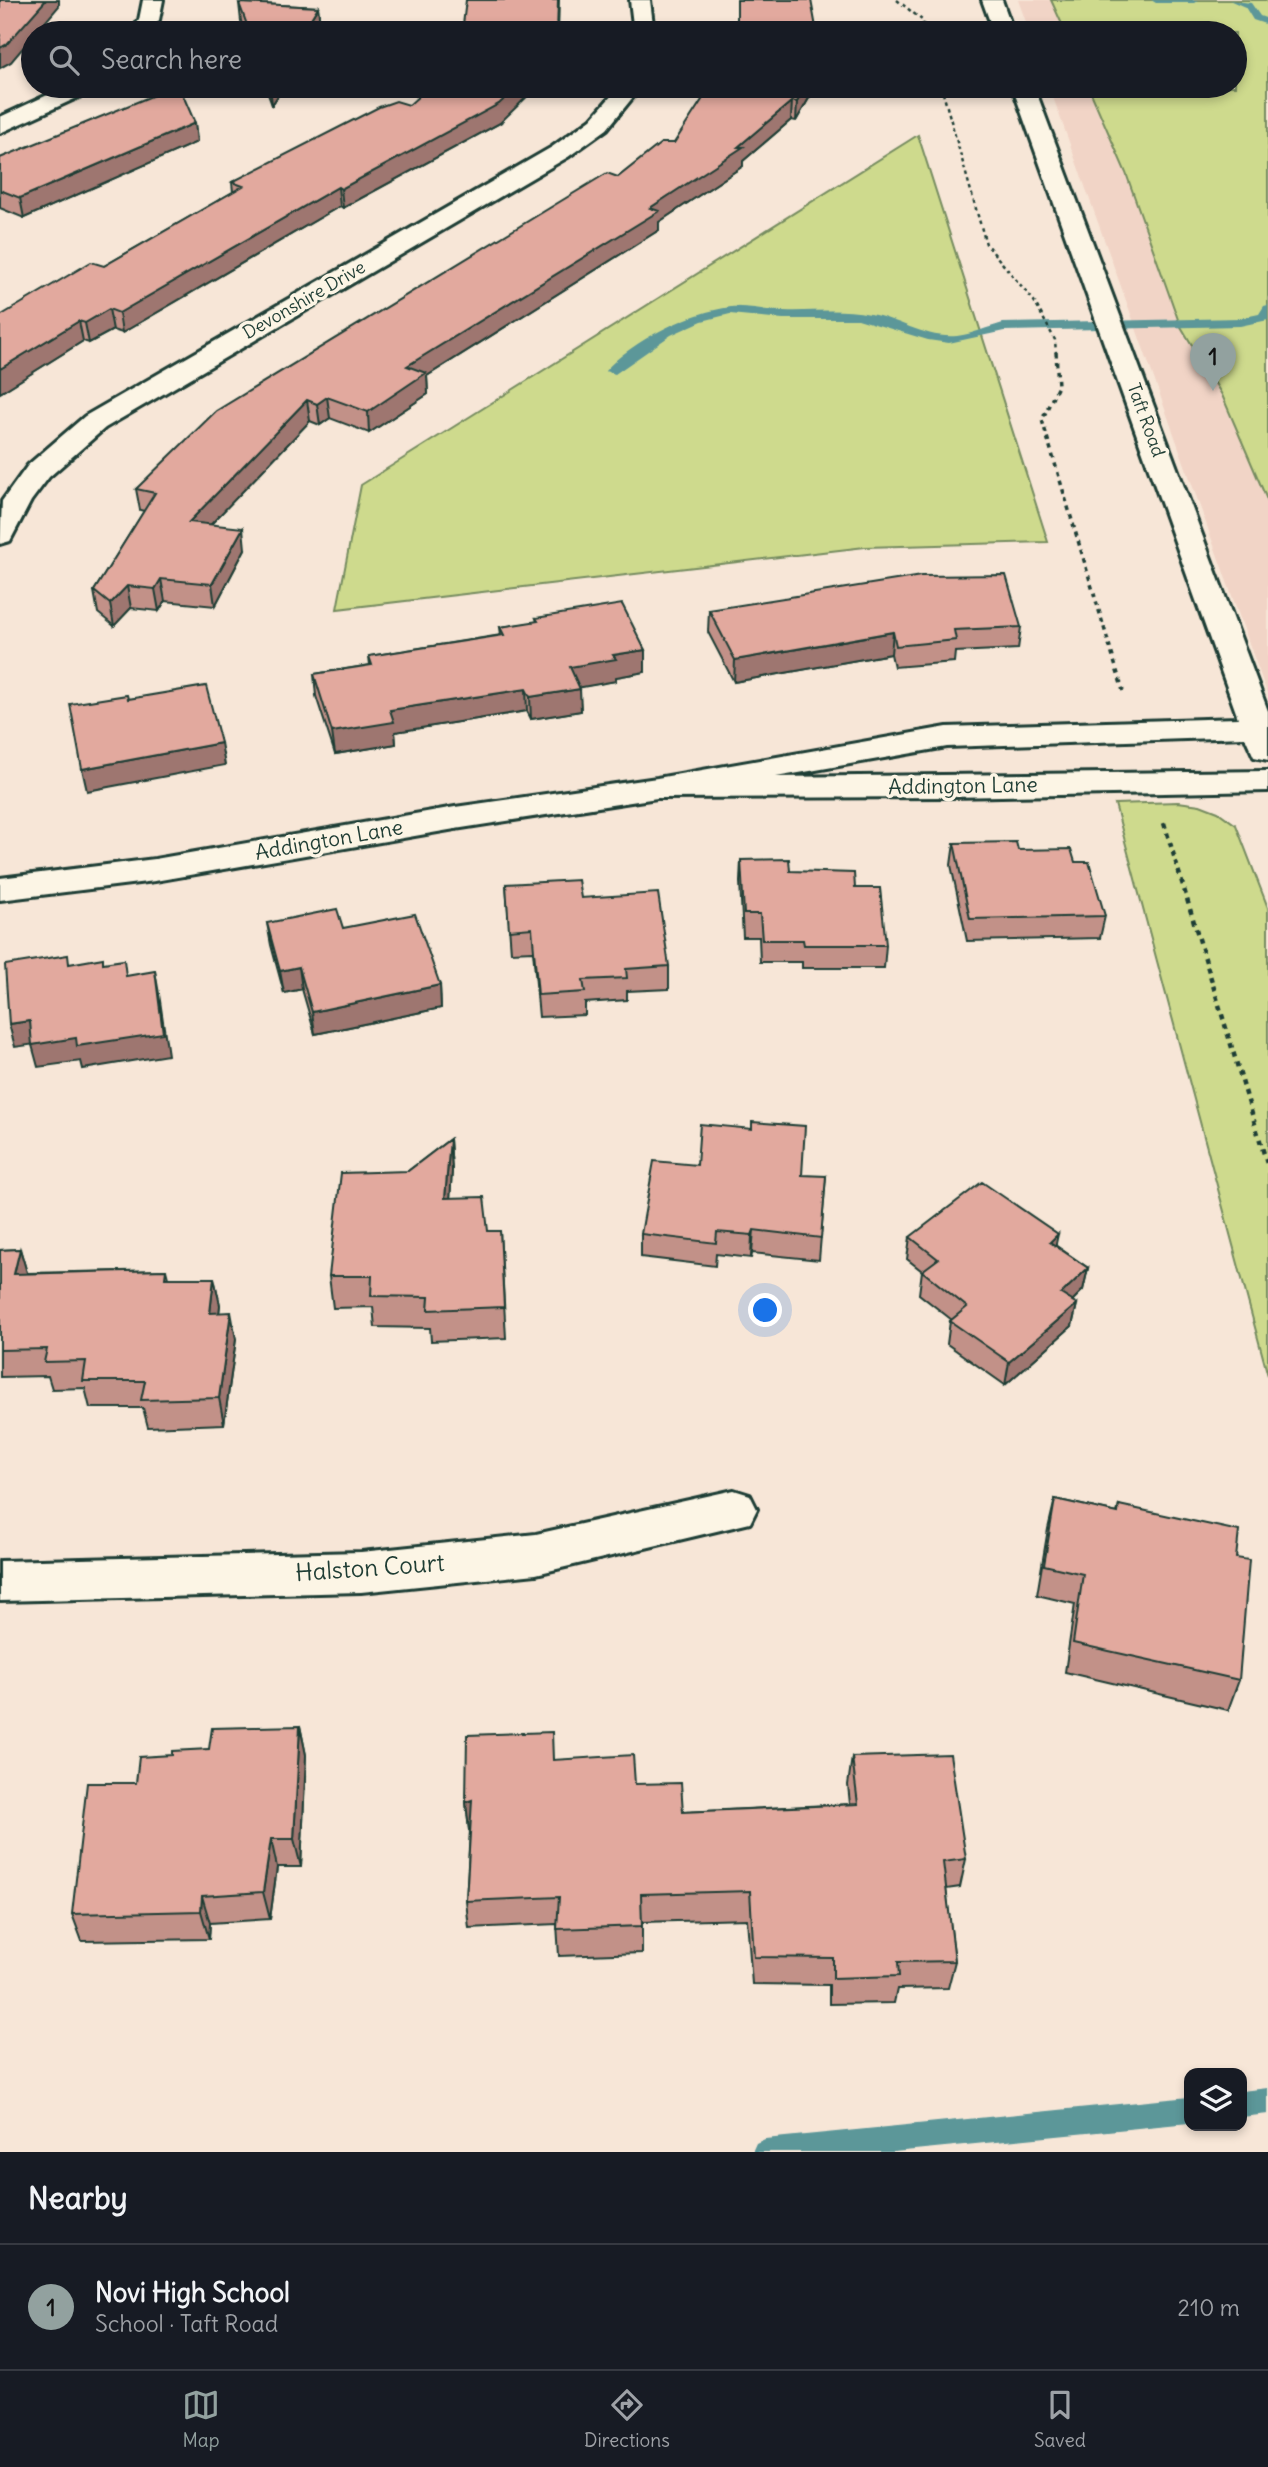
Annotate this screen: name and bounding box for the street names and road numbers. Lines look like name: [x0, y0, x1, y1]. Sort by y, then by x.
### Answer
street label: Devonshire Drive: [238, 255, 369, 344]
street label: Taft Road: [1123, 380, 1171, 460]
street label: Addington Lane: [888, 771, 1038, 800]
street label: Addington Lane: [253, 813, 405, 866]
street label: Halston Court: [294, 1547, 445, 1587]

